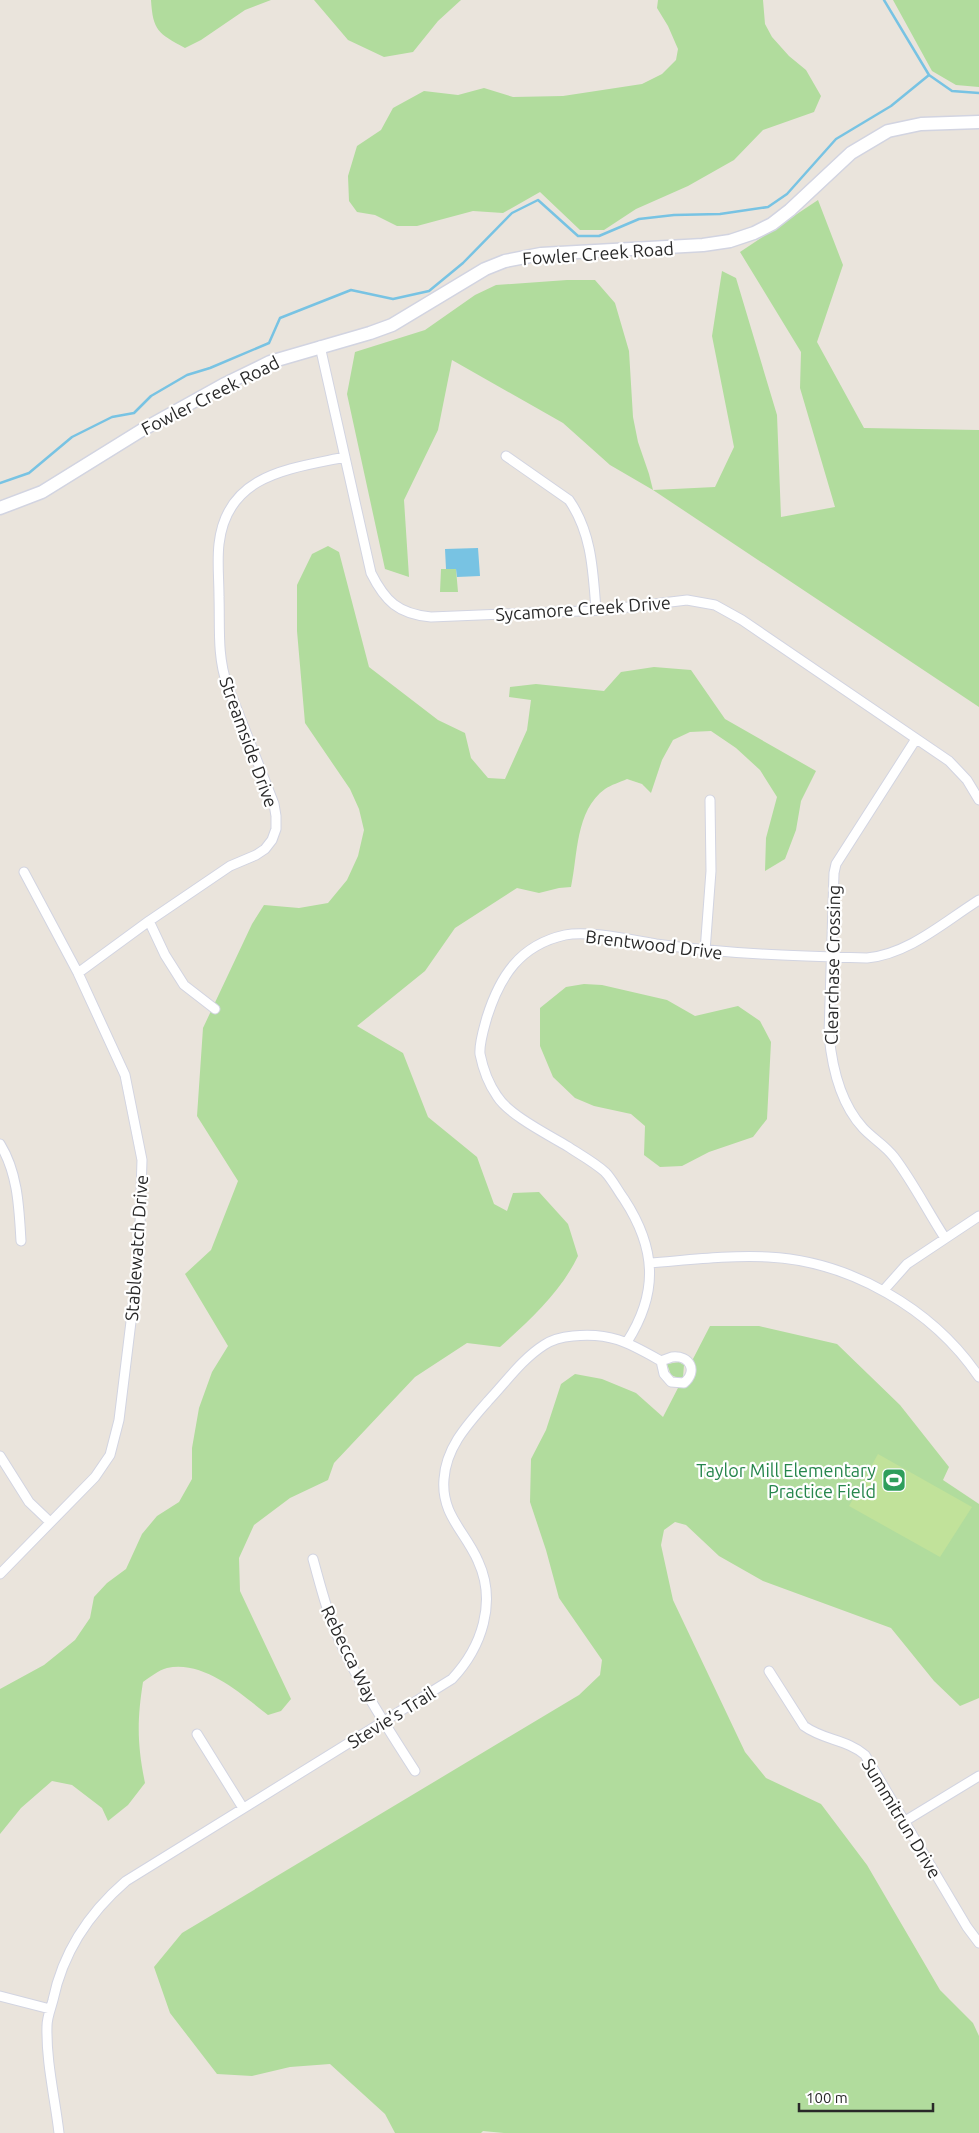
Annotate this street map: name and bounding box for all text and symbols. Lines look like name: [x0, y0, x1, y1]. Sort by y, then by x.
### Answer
street label: Fowler Creek Road: [522, 238, 674, 268]
street label: Fowler Creek Road: [138, 352, 282, 438]
street label: Sycamore Creek Drive: [495, 592, 671, 624]
street label: Streamside Drive: [216, 674, 282, 810]
street label: Clearchase Crossing: [821, 885, 843, 1045]
street label: Brentwood Drive: [584, 926, 724, 962]
street label: Stablewatch Drive: [121, 1174, 151, 1322]
place label: Taylor Mill Elementary Practice Field: [696, 1460, 876, 1501]
sports icon: Taylor Mill Elementary Practice Field: [881, 1467, 907, 1493]
street label: Rebecca Way: [318, 1602, 382, 1706]
street label: Stevie’s Trail: [343, 1682, 439, 1752]
street label: Summitrun Drive: [858, 1754, 946, 1882]
scale bar: [799, 2080, 933, 2112]
text: 100 m: [806, 2089, 848, 2106]

